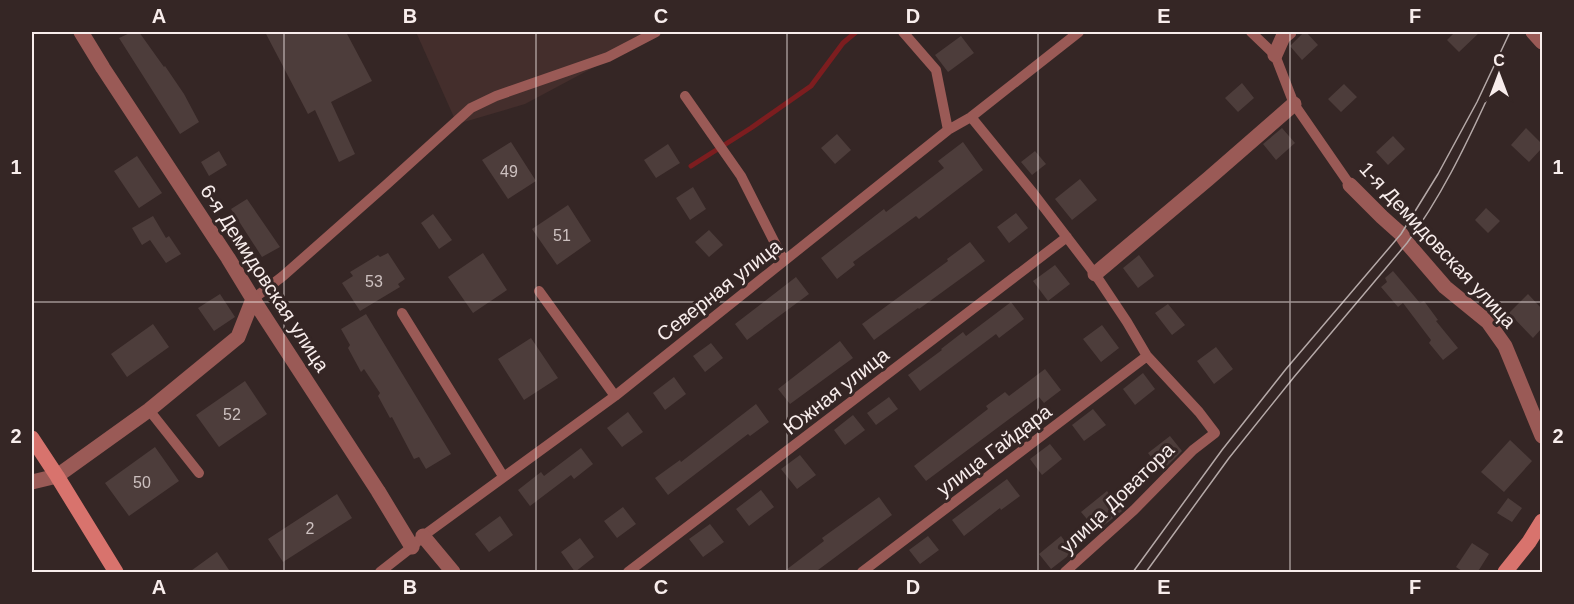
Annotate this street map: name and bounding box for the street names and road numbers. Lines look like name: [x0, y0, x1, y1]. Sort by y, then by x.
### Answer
street label: 1-я Демидовская улица: [1355, 158, 1521, 333]
street label: 6-я Демидовская улица: [196, 180, 334, 376]
street label: Северная улица: [652, 234, 786, 345]
street label: Южная улица: [779, 343, 894, 439]
street label: улица Гайдара: [932, 399, 1056, 500]
street label: улица Доватора: [1056, 438, 1179, 558]

